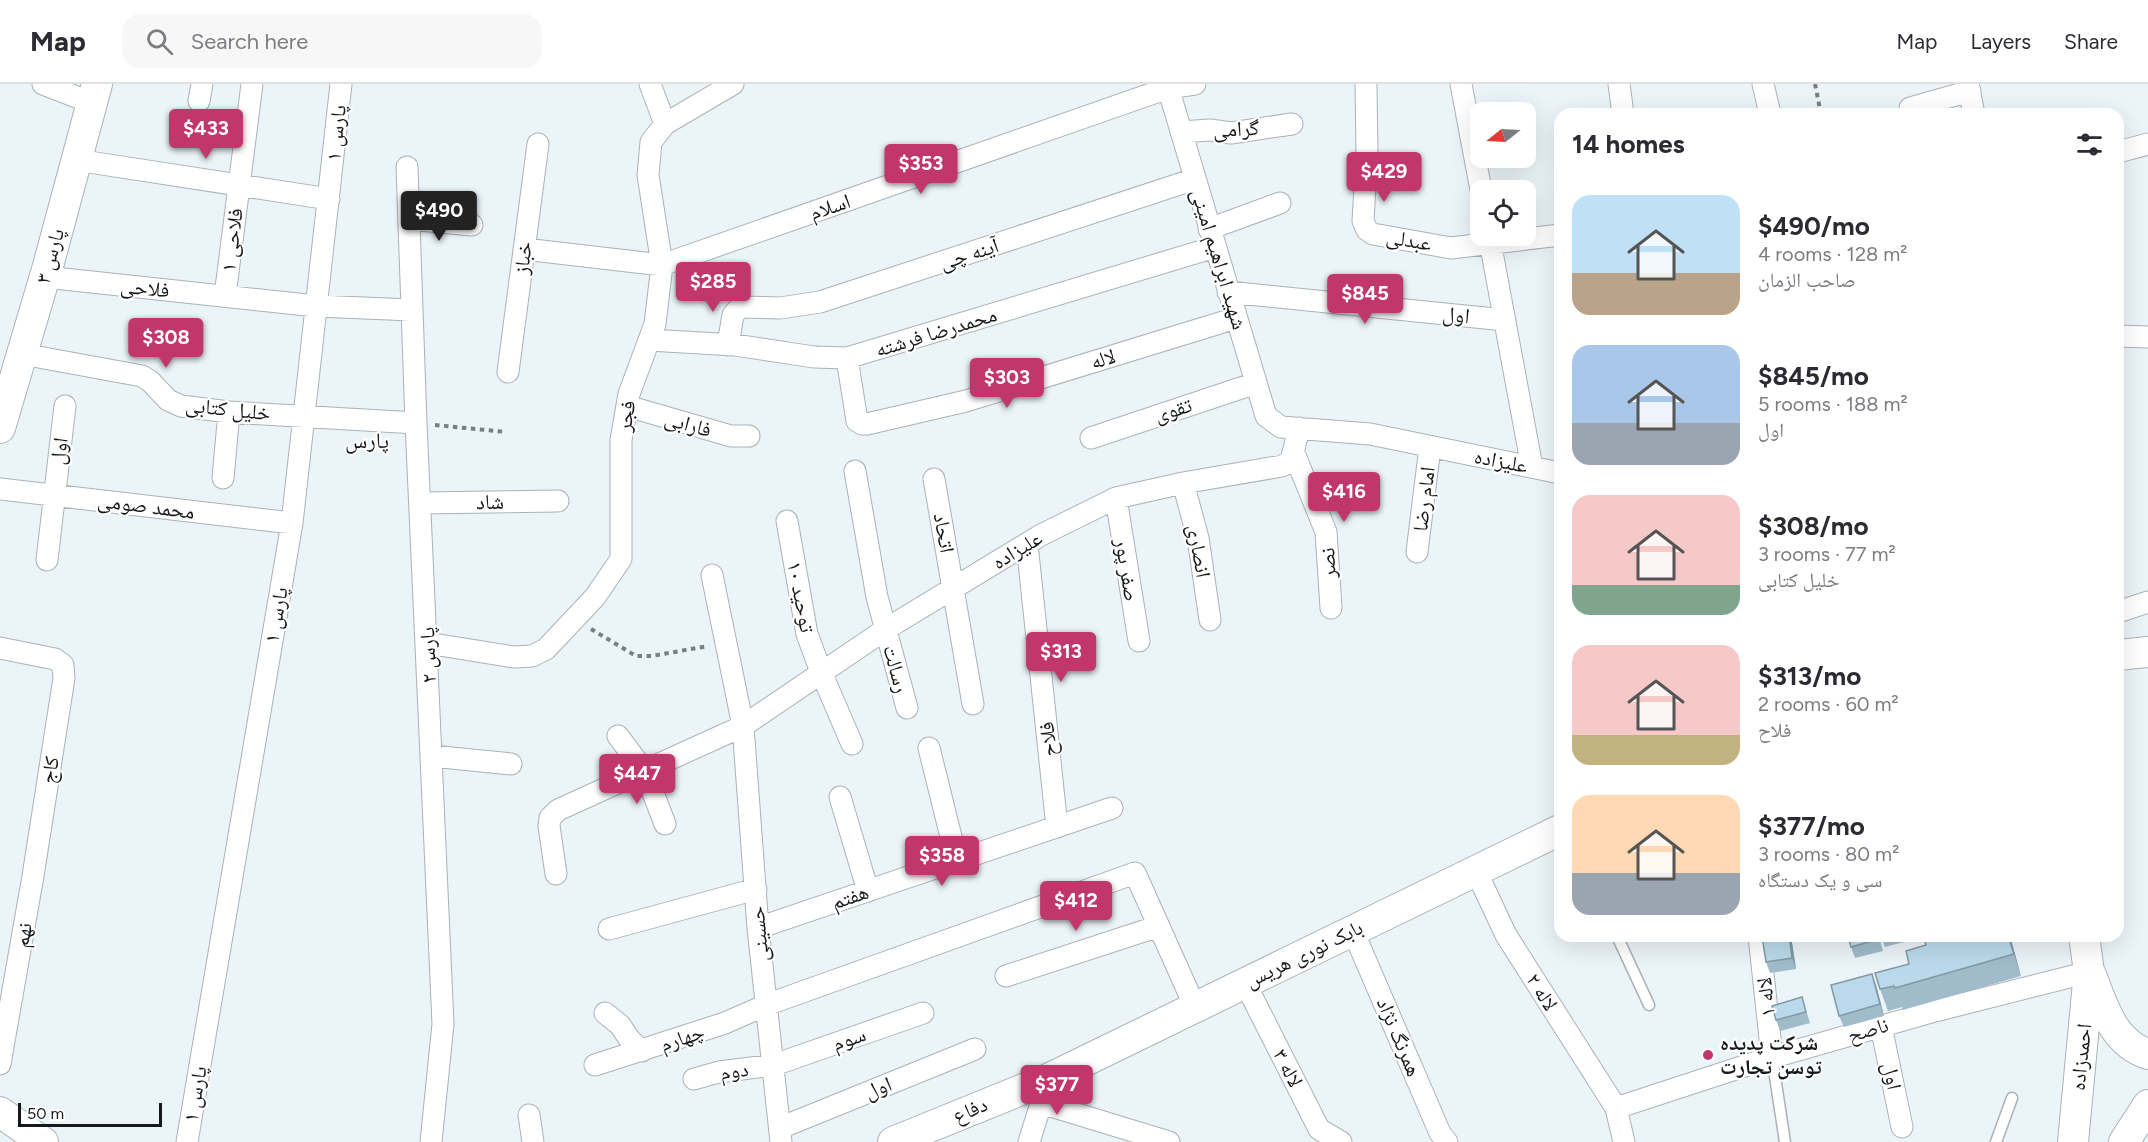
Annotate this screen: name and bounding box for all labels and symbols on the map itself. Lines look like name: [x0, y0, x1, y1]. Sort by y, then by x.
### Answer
north arrow: [1470, 102, 1536, 168]
street label: پارس ۱: [320, 104, 352, 162]
pin: $433: [170, 109, 242, 160]
street label: گرامی: [1212, 115, 1260, 143]
pin: $353: [885, 144, 957, 195]
pin: $429: [1348, 152, 1420, 203]
street label: شهید ابراهیم امینی: [1184, 185, 1253, 333]
street label: اسلام: [806, 188, 854, 227]
pin: $490: [403, 191, 475, 242]
street label: فلاحی ۱: [215, 207, 249, 273]
street label: عبدلی: [1384, 223, 1434, 257]
street label: پارس ۳: [30, 225, 70, 287]
street label: آینه چی: [936, 232, 1003, 276]
street label: خباز: [508, 240, 537, 277]
pin: $285: [677, 262, 749, 313]
street label: فلاحی: [119, 272, 171, 304]
pin: $845: [1329, 274, 1401, 325]
street label: محمدرضا فرشته: [872, 301, 1000, 362]
street label: اول: [1441, 301, 1471, 328]
pin: $308: [130, 318, 202, 369]
street label: لاله: [1087, 343, 1118, 374]
pin: $303: [971, 358, 1043, 409]
street label: خلیل کتابی: [184, 392, 272, 426]
street label: تقوی: [1151, 392, 1195, 427]
street label: فجر: [610, 398, 641, 434]
street label: فارابی: [662, 405, 714, 443]
district label: پارس: [345, 427, 389, 454]
street label: اول: [44, 436, 73, 466]
street label: علیزاده: [1472, 443, 1530, 478]
street label: امام رضا: [1407, 465, 1442, 533]
pin: $416: [1308, 472, 1380, 523]
street label: محمد صومی: [96, 487, 196, 525]
street label: شاد: [476, 489, 504, 514]
street label: اتحاد: [929, 511, 960, 555]
street label: انصاری: [1183, 522, 1216, 579]
street label: علیزاده: [987, 525, 1047, 574]
street label: صفر پور: [1110, 536, 1145, 603]
street label: نصر: [1314, 547, 1341, 580]
street label: توحید ۱۰: [782, 559, 821, 635]
street label: پارس ۱: [258, 585, 294, 645]
street label: پارس ۲: [414, 626, 442, 684]
pin: $313: [1025, 632, 1097, 683]
street label: رسالت: [878, 642, 915, 696]
street label: فلاح: [1033, 720, 1063, 758]
street label: کاج: [35, 754, 65, 786]
pin: $447: [601, 754, 673, 805]
pin: $358: [906, 836, 978, 887]
street label: هفتم: [828, 879, 872, 916]
pin: $412: [1040, 881, 1112, 932]
street label: حسینی: [744, 905, 774, 963]
street label: بابک نوری هریس: [1241, 914, 1367, 994]
street label: نهم: [8, 920, 39, 950]
street label: لاله ۲: [1521, 968, 1563, 1015]
street label: لاله ۱: [1751, 976, 1780, 1018]
street label: همرنگ نژاد: [1372, 994, 1427, 1080]
street label: ناصح: [1844, 1012, 1892, 1048]
street label: چهارم: [656, 1018, 708, 1059]
street label: سوم: [829, 1021, 870, 1058]
street label: احمدزاده: [2065, 1022, 2096, 1092]
place label: شرکت پدیده توسن تجارت: [1720, 1030, 1822, 1080]
street label: لاله ۳: [1268, 1045, 1309, 1091]
marker: شرکت پدیده توسن تجارت: [1701, 1048, 1715, 1062]
street label: دوم: [718, 1056, 750, 1087]
street label: اول: [1877, 1060, 1908, 1092]
street label: پارس ۱: [177, 1064, 213, 1124]
pin: $377: [1021, 1065, 1093, 1116]
street label: اول: [860, 1071, 895, 1104]
street label: دفاع: [949, 1091, 991, 1129]
scale bar: [18, 1100, 162, 1128]

